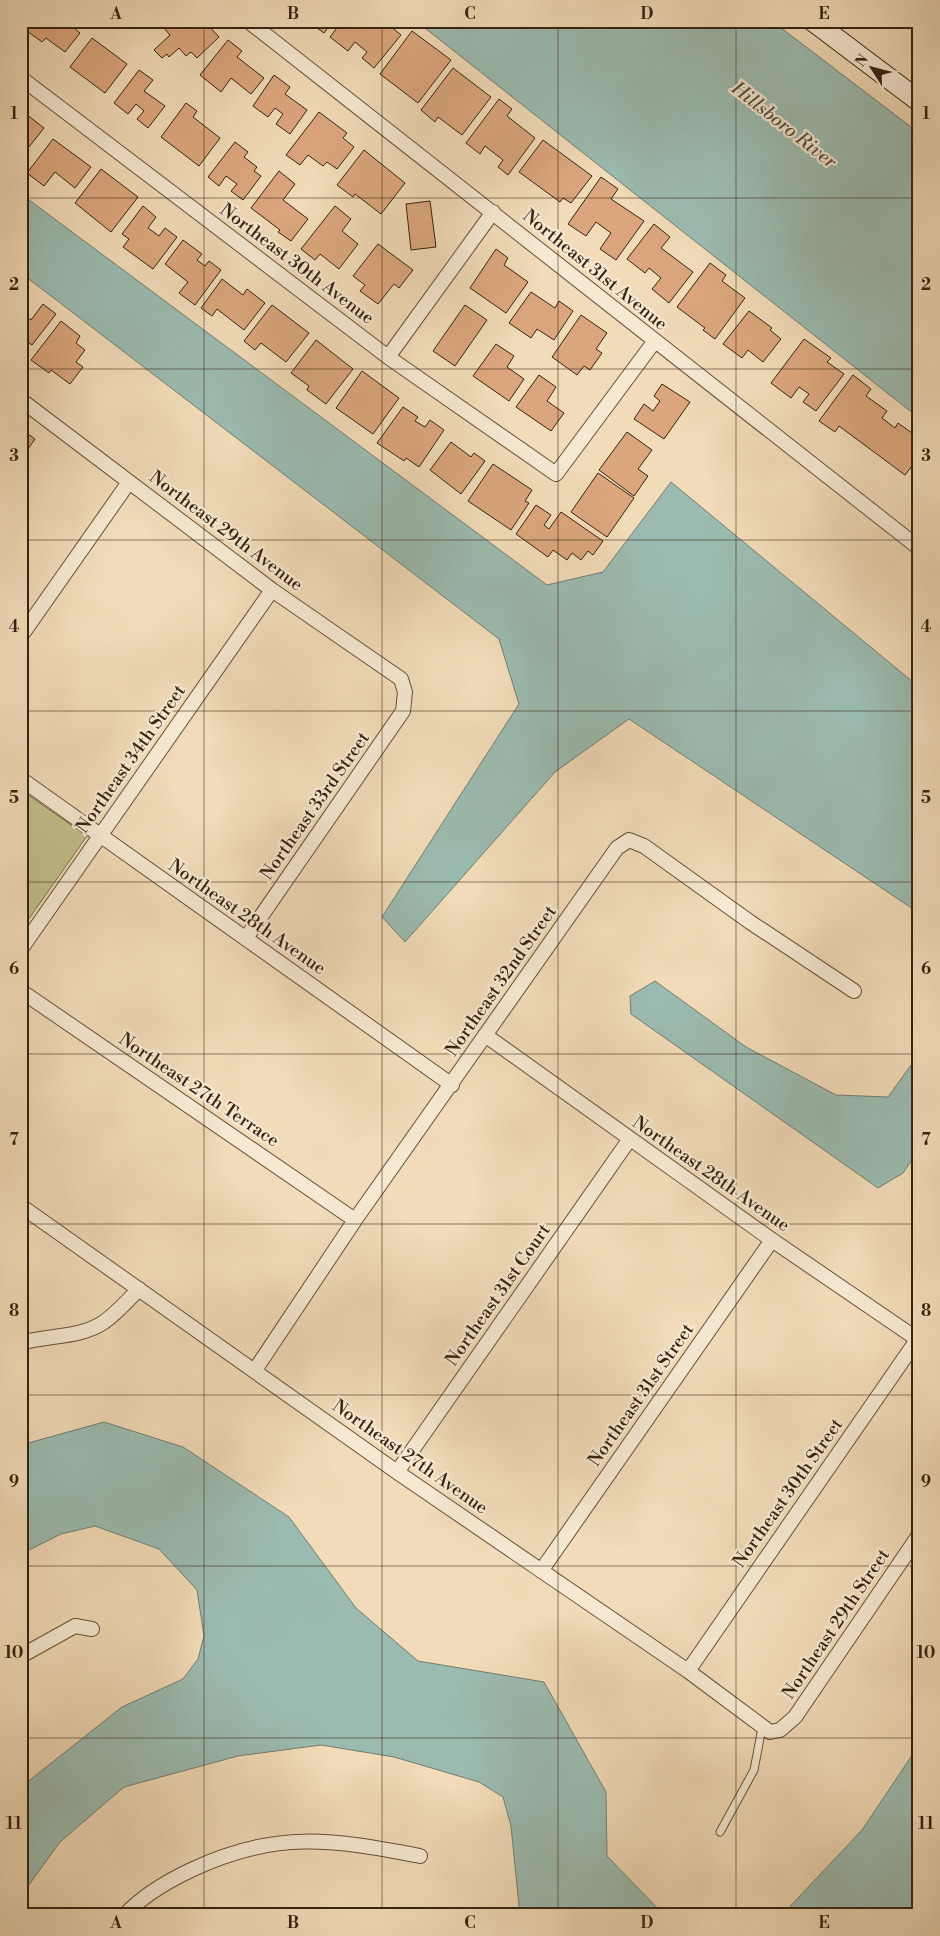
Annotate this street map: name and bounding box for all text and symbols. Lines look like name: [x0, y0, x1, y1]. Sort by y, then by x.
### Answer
text: A: [109, 4, 122, 24]
text: B: [287, 4, 299, 24]
text: C: [464, 4, 476, 24]
text: D: [641, 4, 654, 24]
text: E: [818, 4, 830, 24]
north arrow: [848, 42, 898, 92]
text: N: [852, 51, 873, 71]
water label: Hillsboro River: [726, 76, 842, 174]
text: 1: [10, 104, 18, 124]
text: 1: [922, 104, 930, 124]
street label: Northeast 30th Avenue: [215, 198, 379, 330]
street label: Northeast 31st Avenue: [518, 204, 672, 336]
text: 2: [9, 275, 19, 295]
text: 2: [921, 275, 931, 295]
text: 3: [9, 446, 19, 466]
text: 3: [921, 446, 931, 466]
street label: Northeast 29th Avenue: [145, 466, 307, 596]
text: 4: [9, 617, 20, 637]
text: 4: [921, 617, 932, 637]
street label: Northeast 34th Street: [71, 680, 191, 838]
street label: Northeast 33rd Street: [255, 727, 375, 884]
text: 5: [9, 788, 19, 808]
text: 5: [921, 788, 931, 808]
street label: Northeast 28th Avenue: [164, 854, 330, 980]
street label: Northeast 32nd Street: [440, 901, 562, 1061]
text: 6: [9, 959, 19, 979]
text: 6: [921, 959, 931, 979]
street label: Northeast 27th Terrace: [114, 1028, 284, 1152]
street label: Northeast 28th Avenue: [628, 1111, 794, 1237]
text: 7: [9, 1130, 19, 1150]
text: 7: [921, 1130, 931, 1150]
street label: Northeast 31st Court: [440, 1219, 556, 1370]
text: 8: [9, 1301, 19, 1321]
text: 8: [921, 1301, 931, 1321]
street label: Northeast 31st Street: [583, 1318, 699, 1471]
street label: Northeast 27th Avenue: [328, 1395, 492, 1519]
street label: Northeast 30th Street: [728, 1413, 849, 1572]
text: 9: [9, 1472, 19, 1492]
text: 9: [921, 1472, 931, 1492]
street label: Northeast 29th Street: [777, 1544, 895, 1704]
text: 10: [5, 1643, 23, 1663]
text: 10: [917, 1643, 935, 1663]
text: 11: [6, 1814, 22, 1834]
text: 11: [918, 1814, 934, 1834]
text: A: [109, 1913, 122, 1933]
text: B: [287, 1913, 299, 1933]
text: C: [464, 1913, 476, 1933]
text: D: [641, 1913, 654, 1933]
text: E: [818, 1913, 830, 1933]

